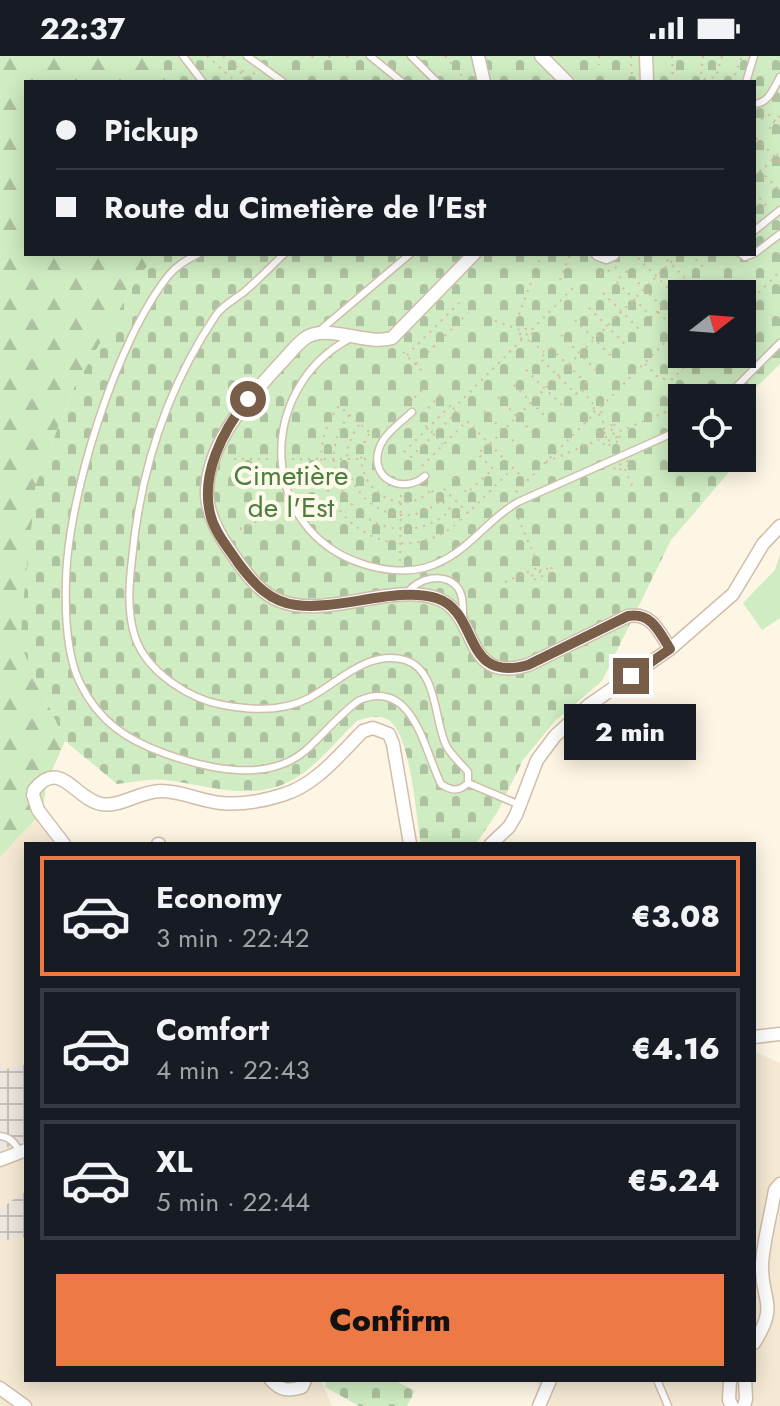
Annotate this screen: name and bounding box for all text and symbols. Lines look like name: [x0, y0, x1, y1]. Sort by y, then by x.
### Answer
text: 22:37: [40, 7, 125, 50]
text: Pickup: [104, 109, 199, 152]
text: Route du Cimetière de l'Est: [104, 186, 486, 229]
north arrow: [668, 280, 756, 368]
map controls: [668, 280, 756, 472]
route start: [230, 381, 266, 417]
button: locate: [668, 384, 756, 472]
park label: Cimetière de l'Est: [234, 455, 348, 528]
route end: [613, 658, 649, 694]
callout: 2 min: [565, 704, 697, 760]
text: 2 min: [595, 713, 665, 751]
text: Economy: [156, 876, 282, 919]
icon: car: [60, 880, 132, 952]
text: €3.08: [631, 895, 720, 938]
text: 3 min · 22:42: [156, 919, 309, 957]
text: Comfort: [156, 1008, 269, 1051]
icon: car: [60, 1012, 132, 1084]
text: €4.16: [631, 1027, 720, 1070]
text: 4 min · 22:43: [156, 1051, 310, 1089]
text: XL: [156, 1140, 192, 1183]
icon: car: [60, 1144, 132, 1216]
text: €5.24: [627, 1159, 720, 1202]
text: 5 min · 22:44: [156, 1183, 310, 1221]
button: Confirm: [56, 1274, 724, 1366]

